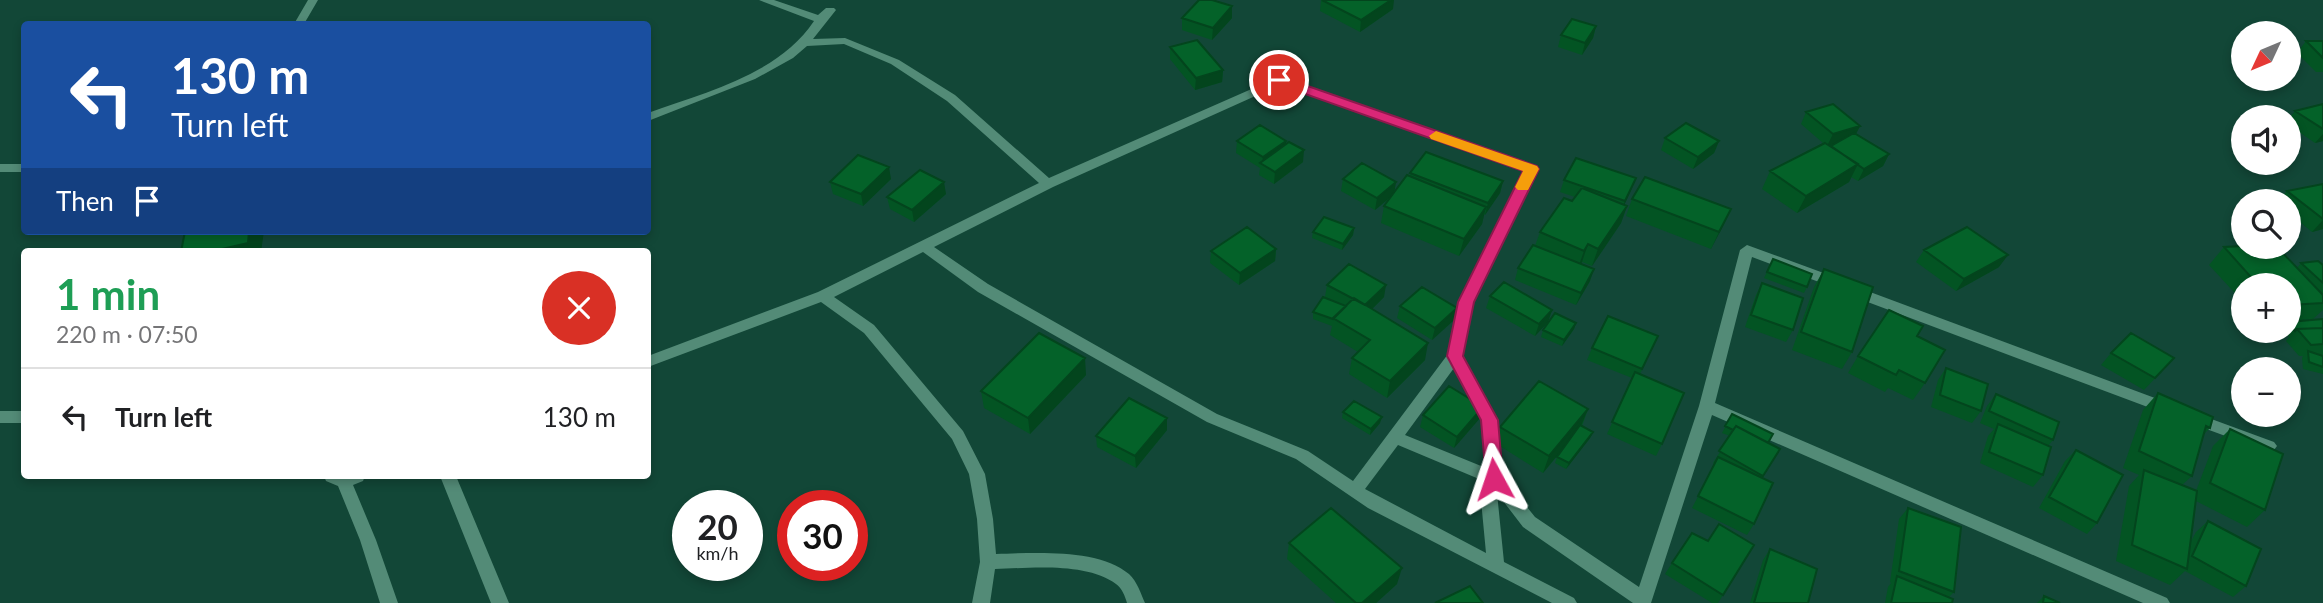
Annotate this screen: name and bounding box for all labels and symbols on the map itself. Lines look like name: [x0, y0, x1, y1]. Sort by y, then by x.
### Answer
north arrow: [2231, 21, 2301, 91]
pin: [1249, 50, 1309, 110]
position arrow: [1457, 442, 1531, 516]
speed limit sign: 30: [777, 490, 868, 581]

